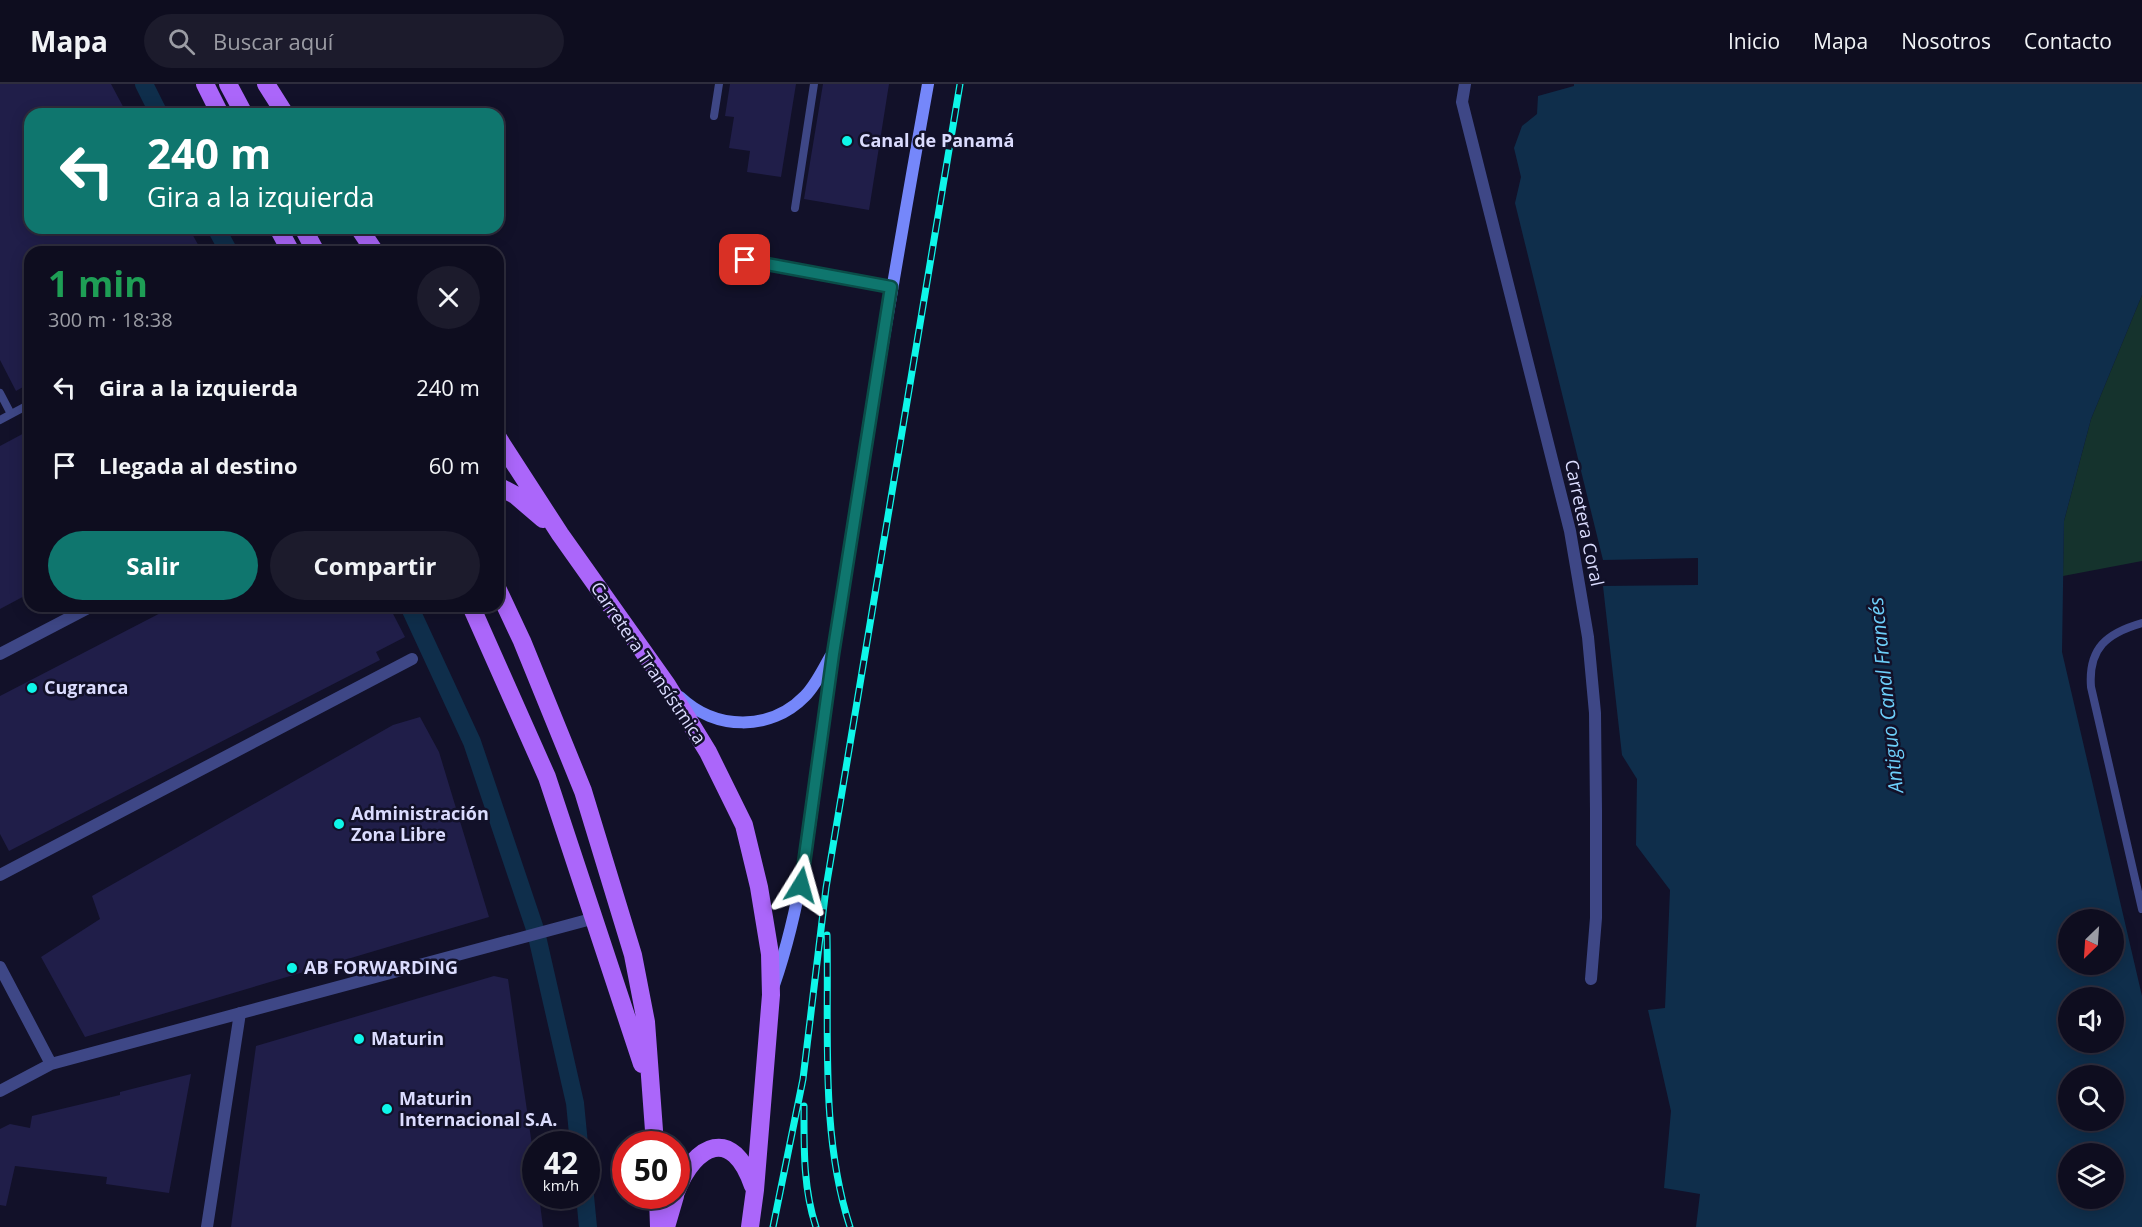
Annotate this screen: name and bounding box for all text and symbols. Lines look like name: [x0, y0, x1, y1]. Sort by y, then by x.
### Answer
search box: [144, 14, 564, 68]
text: Mapa: [30, 22, 108, 60]
icon: search: [165, 25, 198, 58]
text: Buscar aquí: [213, 26, 333, 56]
text: Inicio: [1728, 27, 1780, 55]
text: Mapa: [1813, 27, 1868, 55]
text: Nosotros: [1901, 27, 1991, 55]
text: Contacto: [2024, 27, 2112, 55]
text: 240 m: [147, 124, 271, 181]
place label: Canal de Panamá: [859, 128, 1014, 152]
icon: left: [48, 132, 126, 210]
marker: Canal de Panamá: [840, 134, 854, 148]
text: Gira a la izquierda: [147, 178, 374, 215]
pin: [719, 234, 770, 285]
icon: arrive: [728, 243, 761, 276]
text: 1 min: [48, 259, 148, 308]
button: close: [417, 266, 480, 329]
text: 300 m · 18:38: [48, 306, 173, 333]
icon: left: [48, 371, 81, 404]
text: Gira a la izquierda: [99, 372, 298, 402]
text: 240 m: [416, 372, 480, 402]
icon: arrive: [48, 449, 81, 482]
text: Llegada al destino: [99, 450, 298, 480]
text: 60 m: [429, 450, 480, 480]
street label: Carretera Coral: [1560, 457, 1610, 588]
button: Salir: [48, 531, 258, 600]
button: Compartir: [270, 531, 480, 600]
street label: Carretera Transístmica: [585, 577, 712, 748]
water label: Antiguo Canal Francés: [1862, 595, 1909, 796]
place label: Cugranca: [44, 675, 128, 699]
marker: Cugranca: [25, 681, 39, 695]
place label: Administración Zona Libre: [351, 801, 489, 846]
marker: Administración Zona Libre: [332, 817, 346, 831]
position arrow: [769, 853, 833, 917]
north arrow: [2058, 909, 2124, 975]
map controls: [2058, 909, 2124, 1209]
place label: AB FORWARDING: [304, 955, 458, 979]
marker: AB FORWARDING: [285, 961, 299, 975]
button: sound: [2058, 987, 2124, 1053]
place label: Maturin: [371, 1026, 444, 1050]
marker: Maturin: [352, 1032, 366, 1046]
button: search: [2058, 1065, 2124, 1131]
place label: Maturin Internacional S.A.: [399, 1086, 557, 1131]
marker: Maturin Internacional S.A.: [380, 1102, 394, 1116]
speed limit sign: 50: [612, 1131, 690, 1209]
text: 42: [544, 1142, 578, 1183]
button: layers: [2058, 1143, 2124, 1209]
text: km/h: [543, 1175, 579, 1195]

